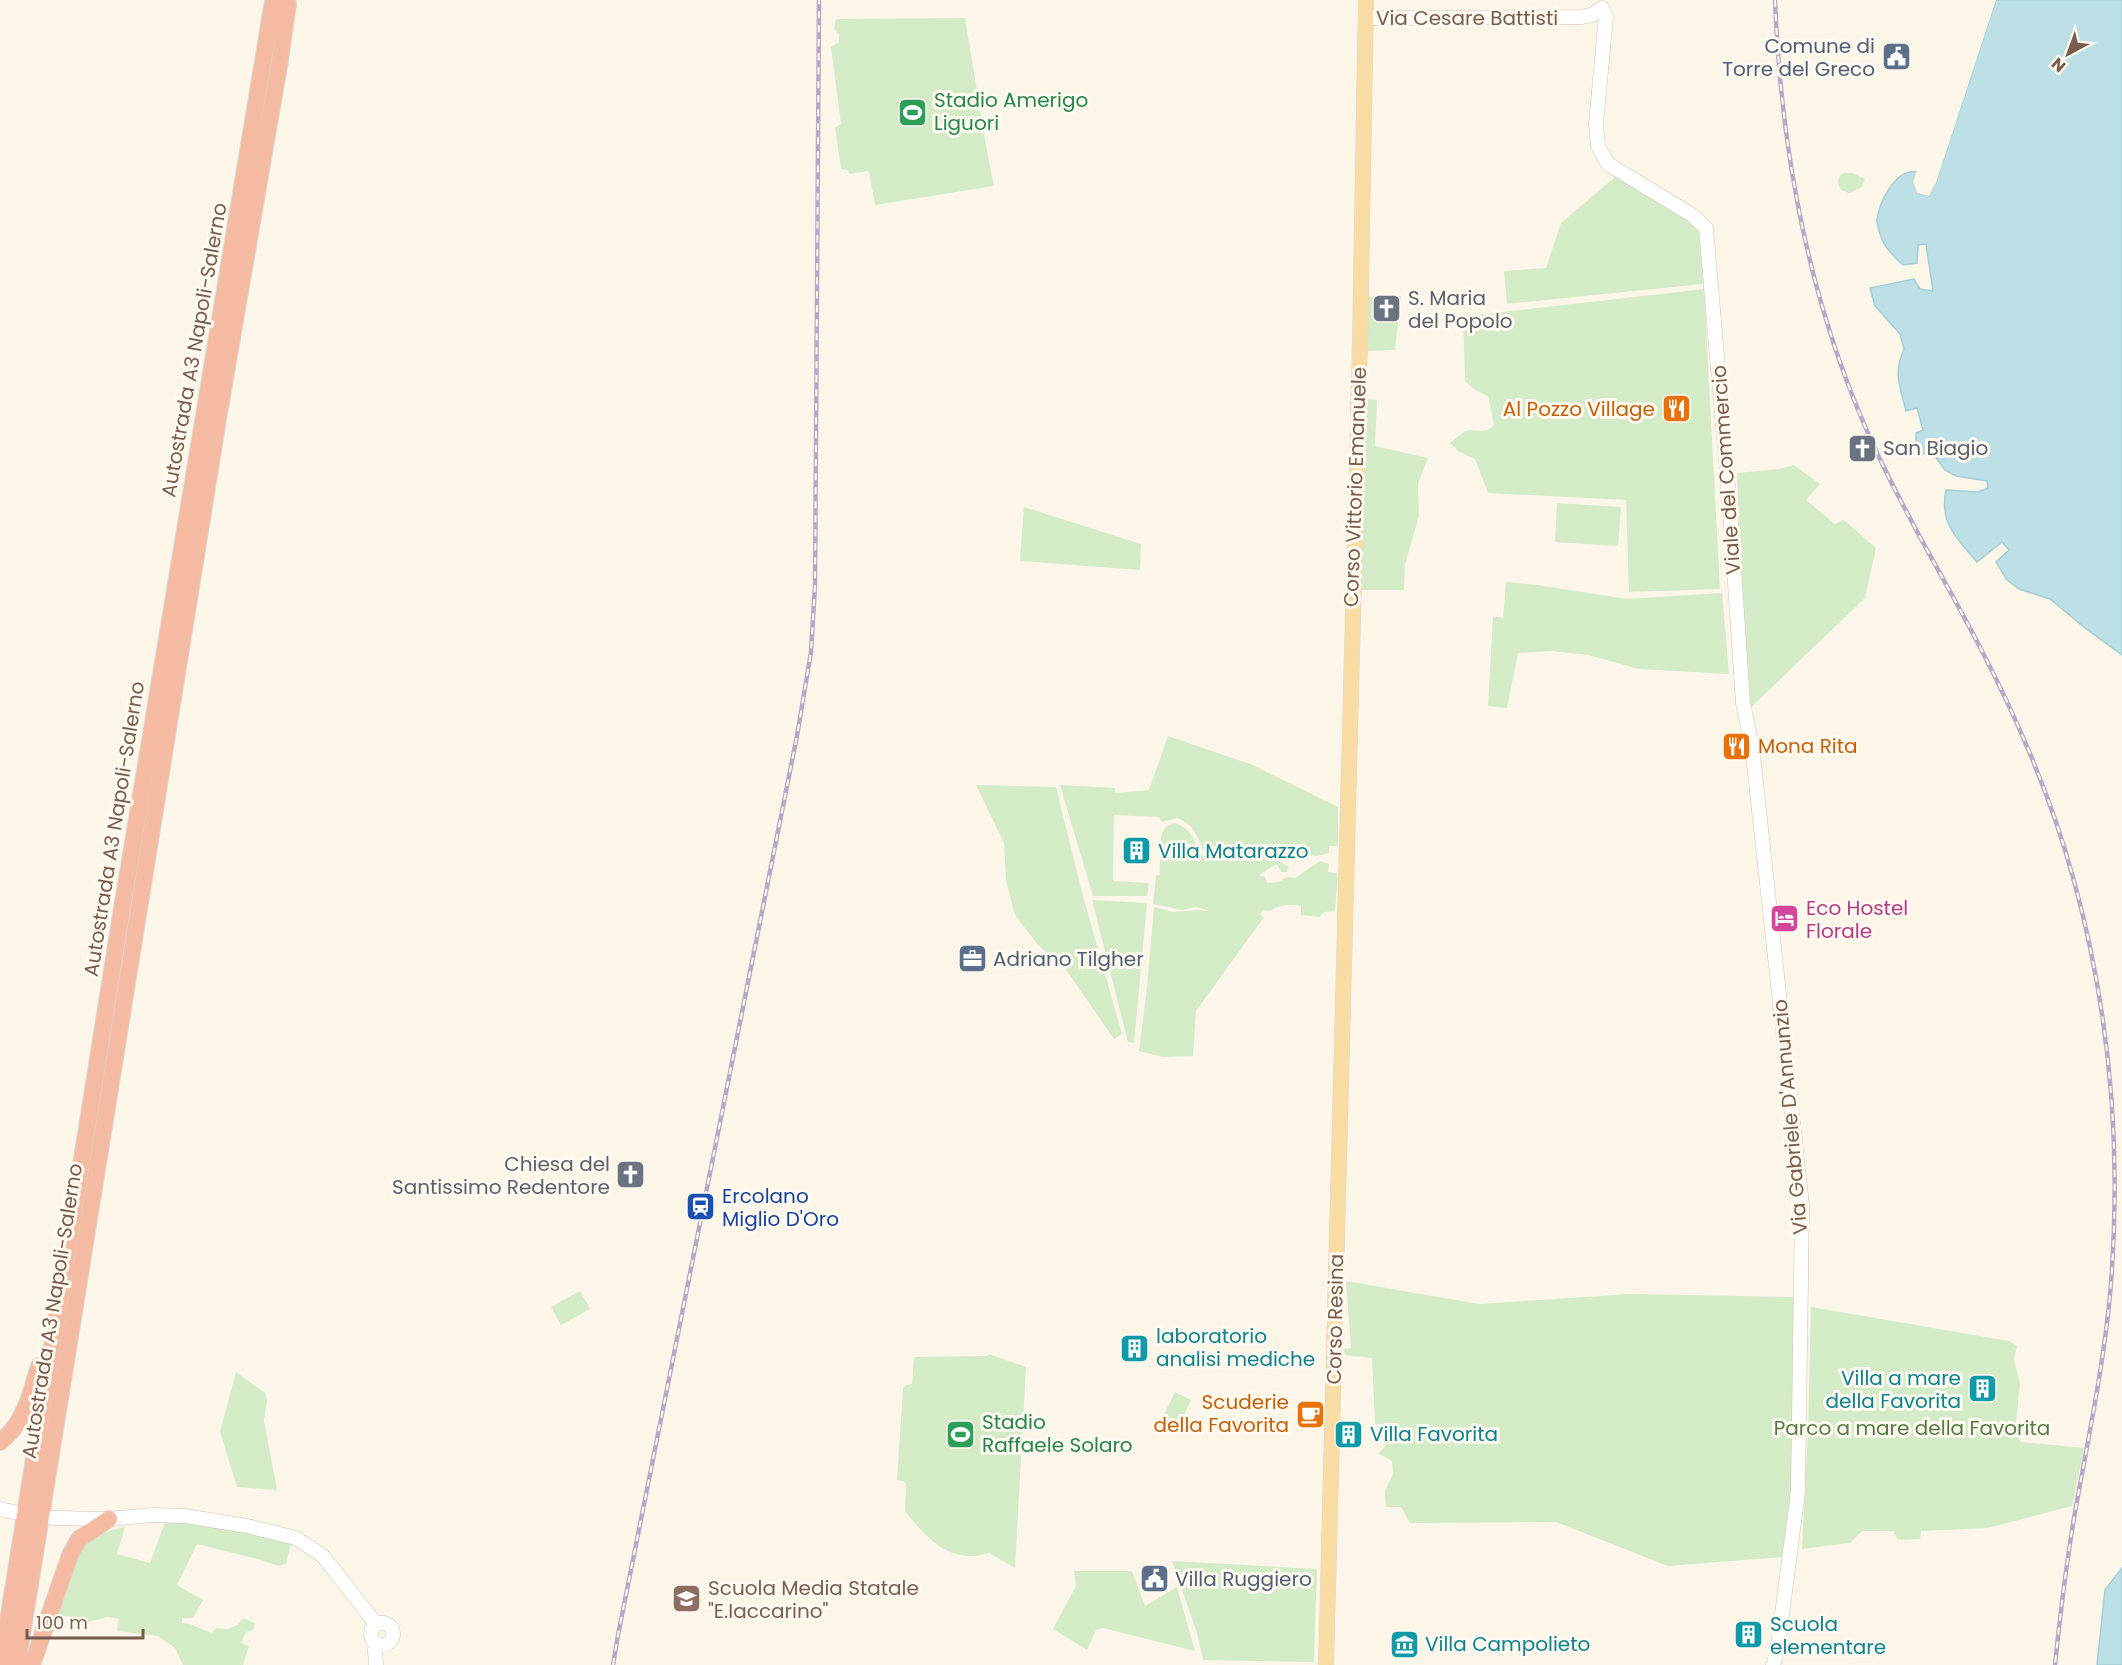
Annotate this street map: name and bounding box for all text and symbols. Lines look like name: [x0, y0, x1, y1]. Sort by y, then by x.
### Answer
street label: Via Cesare Battisti: [1376, 4, 1558, 32]
north arrow: [2038, 24, 2098, 84]
place label: Comune di Torre del Greco: [1722, 32, 1875, 83]
public building icon: Comune di Torre del Greco: [1880, 41, 1912, 73]
text: N: [2046, 52, 2071, 78]
place label: Stadio Amerigo Liguori: [934, 86, 1088, 137]
sports icon: Stadio Amerigo Liguori: [897, 96, 929, 128]
street label: Autostrada A3 Napoli-Salerno: [154, 201, 234, 499]
place label: S. Maria del Popolo: [1408, 284, 1513, 335]
church icon: S. Maria del Popolo: [1371, 293, 1403, 325]
street label: Viale del Commercio: [1705, 364, 1747, 576]
street label: Corso Vittorio Emanuele: [1337, 366, 1373, 608]
restaurant icon: Al Pozzo Village: [1660, 393, 1692, 425]
place label: Al Pozzo Village: [1503, 395, 1655, 423]
church icon: San Biagio: [1846, 432, 1878, 464]
place label: San Biagio: [1883, 434, 1988, 462]
street label: Autostrada A3 Napoli-Salerno: [77, 679, 151, 979]
restaurant icon: Mona Rita: [1721, 730, 1753, 762]
place label: Mona Rita: [1758, 732, 1858, 760]
building icon: Villa Matarazzo: [1121, 835, 1153, 867]
place label: Villa Matarazzo: [1158, 837, 1309, 865]
place label: Eco Hostel Florale: [1806, 894, 1908, 945]
hotel icon: Eco Hostel Florale: [1769, 903, 1801, 935]
office icon: Adriano Tilgher: [956, 943, 988, 975]
place label: Adriano Tilgher: [993, 945, 1144, 973]
street label: Via Gabriele D'Annunzio: [1766, 998, 1814, 1236]
place label: Chiesa del Santissimo Redentore: [392, 1150, 610, 1201]
church icon: Chiesa del Santissimo Redentore: [615, 1159, 647, 1191]
street label: Autostrada A3 Napoli-Salerno: [15, 1161, 89, 1461]
place label: Ercolano Miglio D'Oro: [722, 1182, 839, 1233]
station icon: Ercolano Miglio D'Oro: [685, 1191, 717, 1223]
street label: Corso Resina: [1320, 1253, 1350, 1385]
place label: laboratorio analisi mediche: [1156, 1322, 1315, 1373]
building icon: laboratorio analisi mediche: [1119, 1332, 1151, 1364]
place label: Villa a mare della Favorita: [1826, 1364, 1961, 1415]
building icon: Villa a mare della Favorita: [1966, 1373, 1998, 1405]
place label: Scuderie della Favorita: [1154, 1388, 1289, 1439]
cafe icon: Scuderie della Favorita: [1294, 1398, 1326, 1430]
place label: Stadio Raffaele Solaro: [982, 1408, 1133, 1459]
park label: Parco a mare della Favorita: [1774, 1414, 2050, 1442]
sports icon: Stadio Raffaele Solaro: [945, 1418, 977, 1450]
building icon: Villa Favorita: [1333, 1418, 1365, 1450]
place label: Villa Favorita: [1370, 1420, 1498, 1448]
public building icon: Villa Ruggiero: [1138, 1563, 1170, 1595]
place label: Villa Ruggiero: [1175, 1565, 1312, 1593]
place label: Scuola Media Statale "E.Iaccarino": [708, 1574, 919, 1625]
school or university icon: Scuola Media Statale "E.Iaccarino": [671, 1583, 703, 1615]
scale bar: [27, 1602, 142, 1640]
text: 100 m: [36, 1610, 88, 1635]
place label: Scuola elementare: [1770, 1610, 1886, 1661]
building icon: Scuola elementare: [1733, 1619, 1765, 1651]
museum icon: Villa Campolieto: [1388, 1628, 1420, 1660]
place label: Villa Campolieto: [1425, 1630, 1590, 1658]

